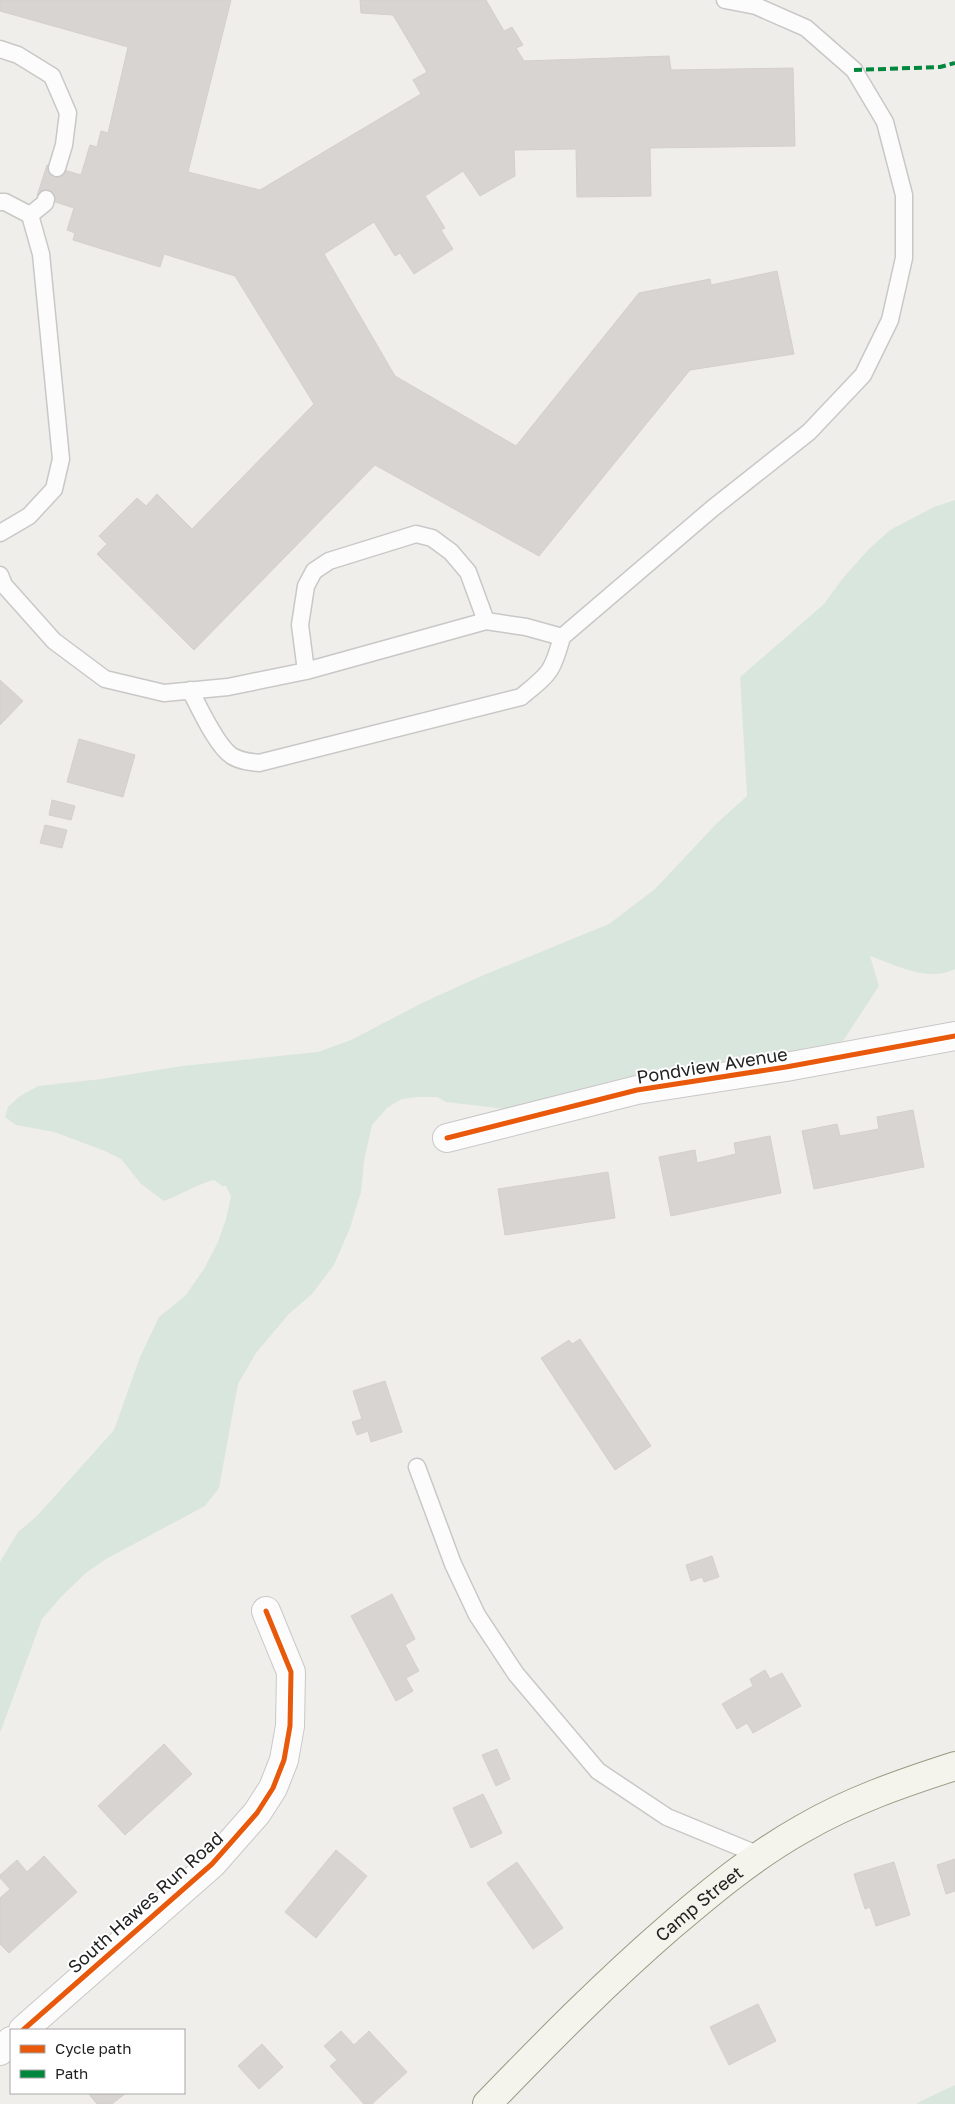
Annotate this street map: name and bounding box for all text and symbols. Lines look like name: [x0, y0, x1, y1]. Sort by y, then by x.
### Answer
street label: Pondview Avenue: [635, 1042, 789, 1088]
street label: South Hawes Run Road: [63, 1827, 227, 1977]
street label: Camp Street: [650, 1861, 747, 1946]
legend: [10, 2029, 185, 2094]
text: Cycle path: [55, 2039, 131, 2057]
text: Path: [55, 2064, 88, 2082]

